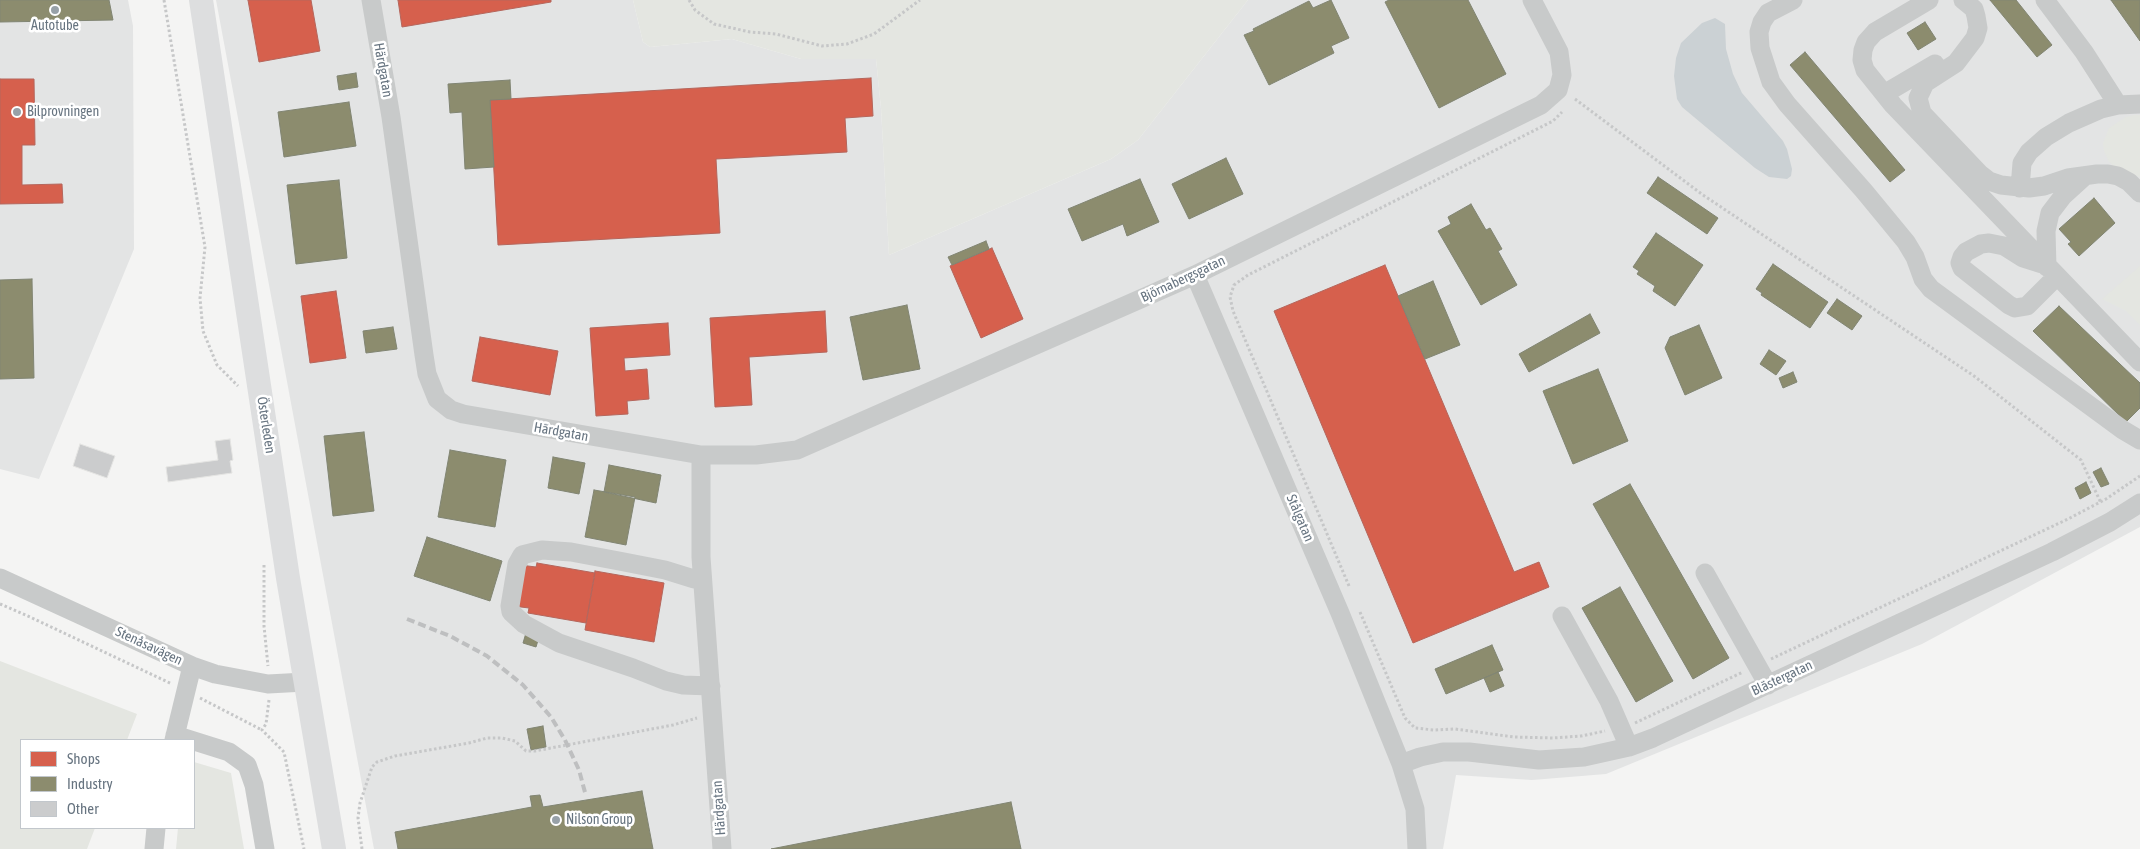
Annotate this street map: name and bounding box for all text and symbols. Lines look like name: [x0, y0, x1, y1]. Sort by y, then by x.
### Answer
marker: Autotube: [49, 4, 61, 16]
place label: Autotube: [31, 18, 79, 34]
street label: Härdgatan: [370, 41, 396, 99]
place label: Bilprovningen: [27, 104, 99, 120]
marker: Bilprovningen: [11, 106, 23, 118]
street label: Björnabergsgatan: [1138, 252, 1228, 306]
street label: Österleden: [253, 395, 279, 455]
street label: Härdgatan: [532, 419, 590, 445]
street label: Stålgatan: [1283, 492, 1317, 544]
street label: Stenåsavägen: [113, 623, 185, 669]
street label: Blästergatan: [1749, 657, 1815, 699]
legend: [20, 739, 195, 829]
text: Shops: [67, 750, 100, 767]
text: Industry: [67, 775, 113, 792]
street label: Härdgatan: [709, 780, 729, 836]
text: Other: [67, 800, 99, 817]
place label: Nilson Group: [566, 812, 633, 828]
marker: Nilson Group: [550, 814, 562, 826]

